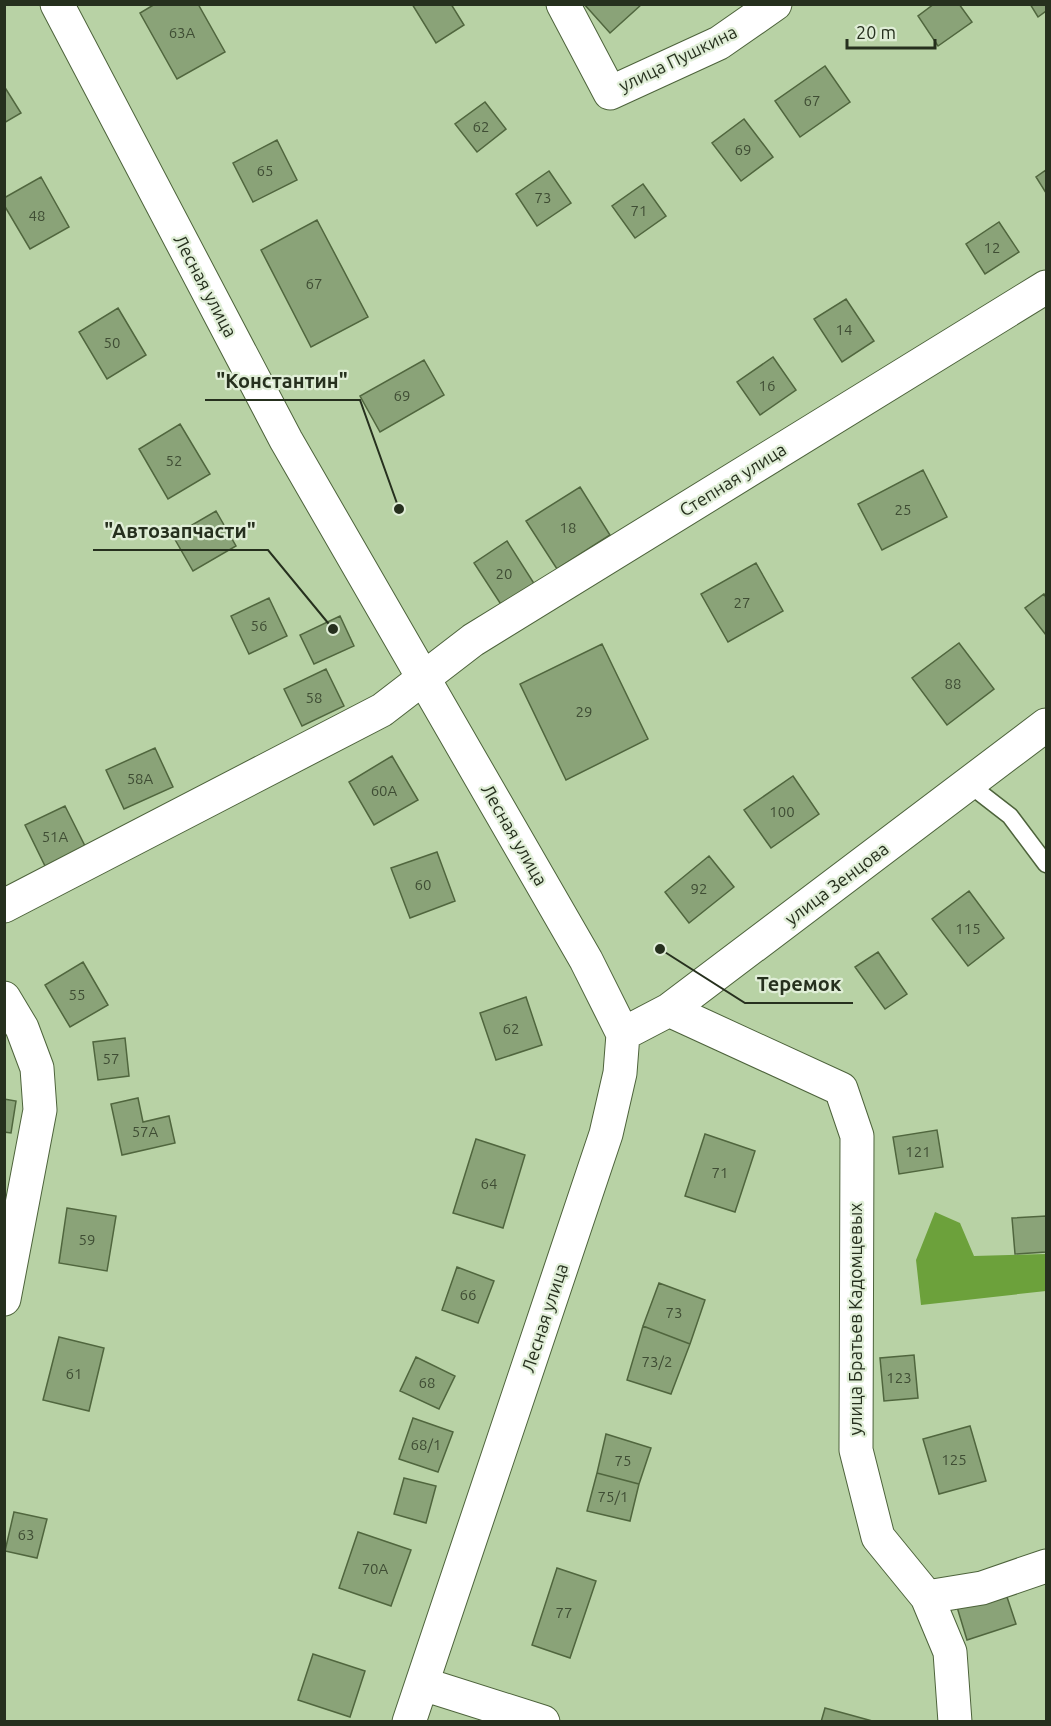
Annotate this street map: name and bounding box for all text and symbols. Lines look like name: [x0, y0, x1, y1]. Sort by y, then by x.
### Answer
scale bar: [847, 12, 936, 50]
street label: улица Пушкина: [615, 21, 740, 95]
text: 20 m: [856, 22, 896, 42]
house number: 63А: [169, 24, 196, 41]
house number: 67: [804, 92, 820, 109]
house number: 62: [473, 118, 489, 135]
house number: 69: [735, 141, 751, 158]
house number: 65: [257, 162, 273, 179]
house number: 73: [535, 189, 551, 206]
house number: 71: [631, 202, 647, 219]
house number: 48: [29, 207, 45, 224]
street label: Лесная улица: [170, 231, 241, 340]
house number: 12: [984, 239, 1000, 256]
house number: 67: [306, 275, 322, 292]
house number: 14: [836, 321, 852, 338]
house number: 50: [104, 334, 120, 351]
callout: "Константин": [205, 362, 360, 400]
text: "Константин": [216, 369, 348, 392]
house number: 16: [759, 377, 775, 394]
house number: 69: [394, 387, 410, 404]
street label: Степная улица: [676, 438, 789, 520]
house number: 52: [166, 452, 182, 469]
house number: 25: [895, 501, 911, 518]
callout: "Автозапчасти": [93, 512, 268, 550]
text: "Автозапчасти": [104, 519, 256, 542]
house number: 18: [560, 519, 576, 536]
house number: 20: [496, 565, 512, 582]
house number: 27: [734, 594, 750, 611]
house number: 56: [251, 617, 267, 634]
house number: 88: [945, 675, 961, 692]
house number: 58: [306, 689, 322, 706]
house number: 29: [576, 703, 592, 720]
house number: 58А: [127, 770, 154, 787]
street label: Лесная улица: [478, 780, 552, 889]
house number: 60А: [371, 782, 398, 799]
house number: 100: [769, 803, 795, 820]
house number: 51А: [42, 828, 69, 845]
street label: улица Зенцова: [781, 838, 892, 929]
house number: 60: [415, 876, 431, 893]
house number: 92: [691, 880, 707, 897]
house number: 115: [955, 920, 981, 937]
callout: Теремок: [745, 965, 853, 1003]
text: Теремок: [757, 972, 842, 995]
house number: 55: [69, 986, 85, 1003]
house number: 62: [503, 1020, 519, 1037]
house number: 57: [103, 1050, 119, 1067]
house number: 57А: [132, 1123, 159, 1140]
house number: 121: [905, 1143, 931, 1160]
house number: 71: [712, 1164, 728, 1181]
house number: 64: [481, 1175, 497, 1192]
street label: улица Братьев Кадомцевых: [845, 1203, 865, 1435]
house number: 59: [79, 1231, 95, 1248]
street label: Лесная улица: [517, 1261, 571, 1375]
house number: 66: [460, 1286, 476, 1303]
house number: 73: [666, 1304, 682, 1321]
house number: 73/2: [642, 1353, 672, 1370]
house number: 61: [66, 1365, 82, 1382]
house number: 123: [886, 1369, 912, 1386]
house number: 68: [419, 1374, 435, 1391]
house number: 68/1: [411, 1436, 441, 1453]
house number: 125: [941, 1451, 967, 1468]
house number: 75: [615, 1452, 631, 1469]
house number: 75/1: [598, 1488, 628, 1505]
house number: 63: [18, 1526, 34, 1543]
house number: 70А: [362, 1560, 389, 1577]
house number: 77: [556, 1604, 572, 1621]

